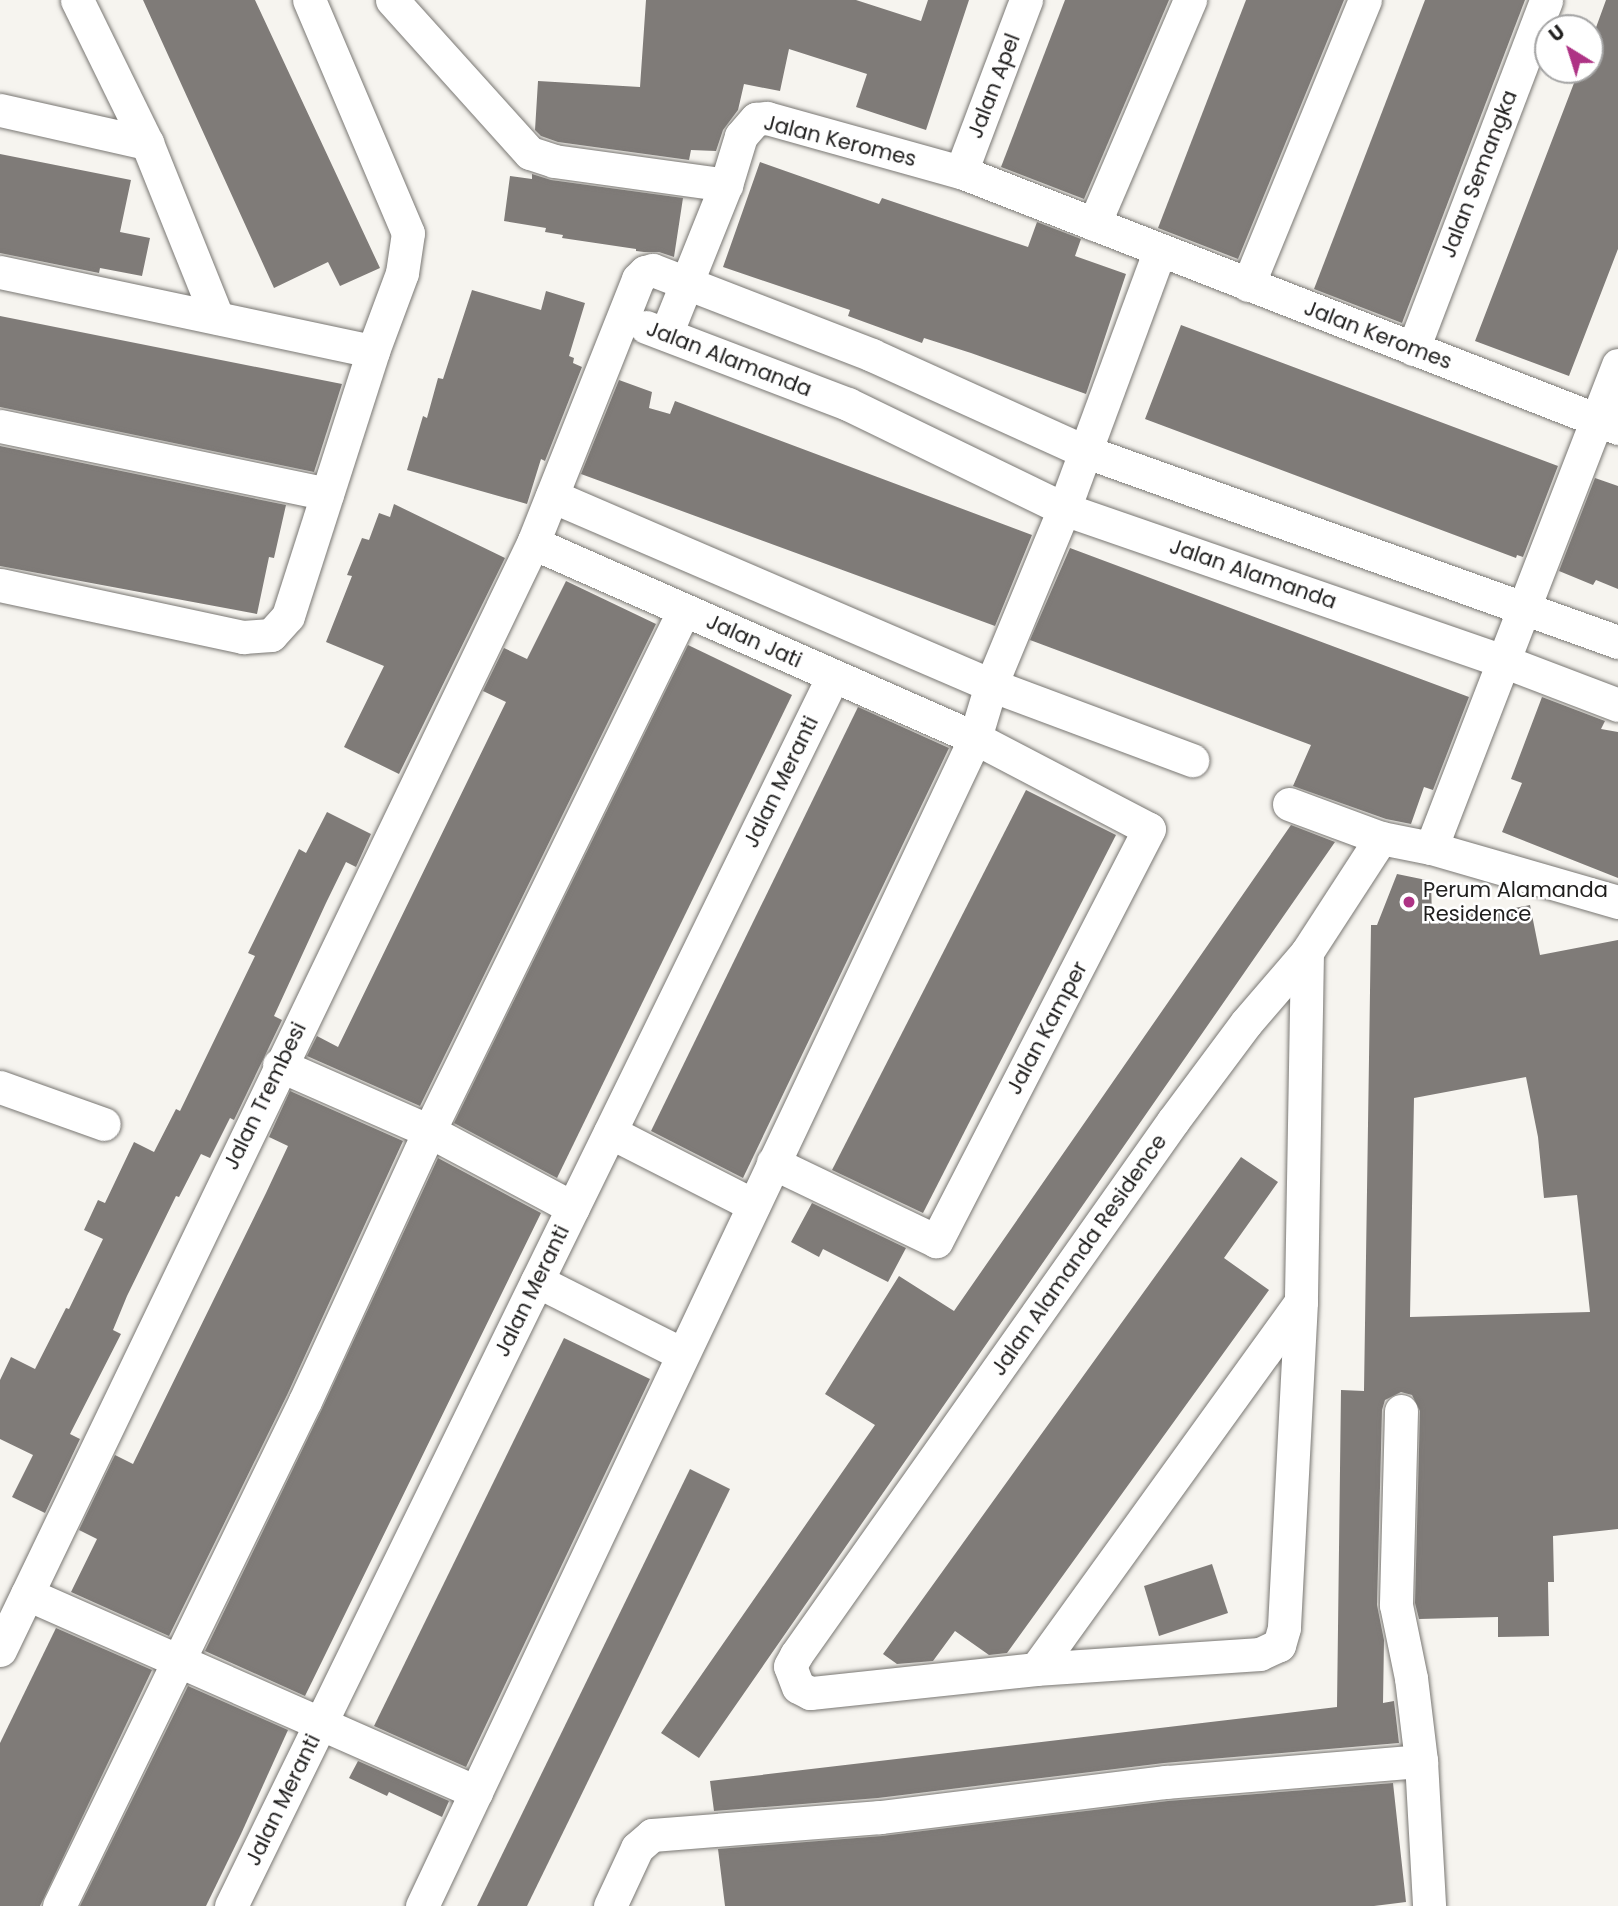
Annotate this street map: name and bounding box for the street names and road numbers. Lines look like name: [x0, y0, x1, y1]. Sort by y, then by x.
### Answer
street label: Jalan Apel: [962, 30, 1026, 142]
street label: Jalan Semangka: [1435, 87, 1523, 261]
street label: Jalan Keromes: [761, 110, 919, 172]
street label: Jalan Keromes: [1301, 295, 1455, 375]
street label: Jalan Alamanda: [643, 316, 815, 402]
street label: Jalan Alamanda: [1166, 534, 1340, 614]
street label: Jalan Jati: [702, 609, 806, 673]
street label: Jalan Meranti: [738, 712, 824, 852]
street label: Jalan Kamper: [1001, 957, 1093, 1099]
street label: Jalan Trembesi: [218, 1018, 312, 1174]
street label: Jalan Alamanda Residence: [986, 1129, 1172, 1381]
street label: Jalan Meranti: [489, 1221, 575, 1361]
street label: Jalan Meranti: [240, 1730, 326, 1870]

